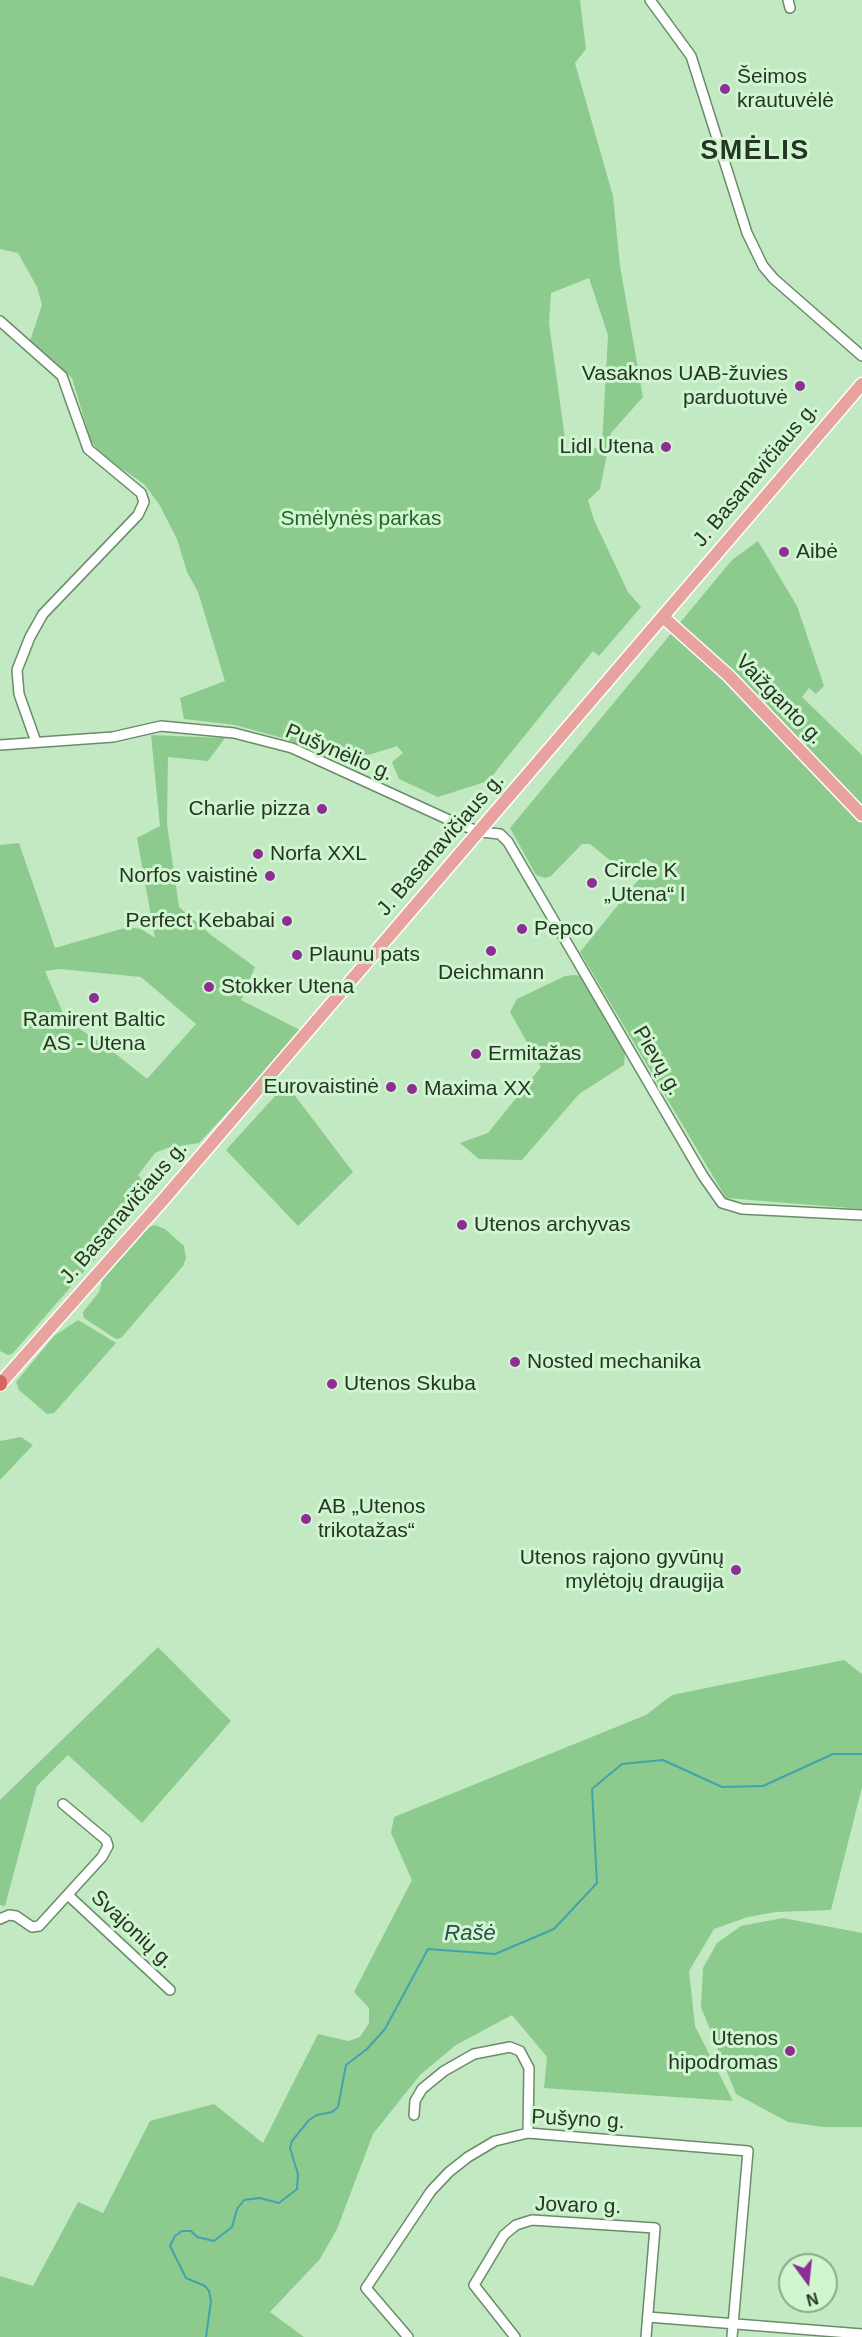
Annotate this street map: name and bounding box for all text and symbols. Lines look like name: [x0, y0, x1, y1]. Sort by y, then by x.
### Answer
place label: Šeimos krautuvėlė: [737, 64, 834, 114]
marker: Šeimos krautuvėlė: [718, 82, 732, 96]
district label: SMĖLIS: [700, 136, 810, 168]
place label: Vasaknos UAB-žuvies parduotuvė: [582, 361, 788, 411]
marker: Vasaknos UAB-žuvies parduotuvė: [793, 379, 807, 393]
street label: J. Basanavičiaus g.: [688, 398, 824, 552]
place label: Lidl Utena: [559, 434, 654, 460]
marker: Lidl Utena: [659, 440, 673, 454]
park label: Smėlynės parkas: [280, 506, 442, 532]
place label: Aibė: [796, 539, 838, 565]
marker: Aibė: [777, 545, 791, 559]
street label: Vaižganto g.: [730, 650, 828, 750]
street label: Pušynėlio g.: [281, 719, 397, 787]
street label: J. Basanavičiaus g.: [372, 768, 510, 922]
place label: Charlie pizza: [189, 796, 310, 822]
marker: Charlie pizza: [315, 802, 329, 816]
place label: Norfa XXL: [270, 841, 367, 867]
marker: Norfa XXL: [251, 847, 265, 861]
place label: Circle K „Utena“ I: [604, 858, 686, 908]
place label: Norfos vaistinė: [119, 863, 258, 889]
marker: Norfos vaistinė: [263, 869, 277, 883]
marker: Circle K „Utena“ I: [585, 876, 599, 890]
place label: Perfect Kebabai: [126, 908, 275, 934]
marker: Perfect Kebabai: [280, 914, 294, 928]
place label: Pepco: [534, 916, 594, 942]
marker: Pepco: [515, 922, 529, 936]
place label: Plaunu pats: [309, 942, 420, 968]
marker: Deichmann: [484, 944, 498, 958]
marker: Plaunu pats: [290, 948, 304, 962]
place label: Deichmann: [438, 960, 544, 986]
place label: Stokker Utena: [221, 974, 354, 1000]
marker: Stokker Utena: [202, 980, 216, 994]
marker: Ramirent Baltic AS - Utena: [87, 991, 101, 1005]
place label: Ramirent Baltic AS - Utena: [23, 1007, 165, 1057]
street label: Pievų g.: [627, 1022, 687, 1100]
place label: Ermitažas: [488, 1041, 581, 1067]
marker: Ermitažas: [469, 1047, 483, 1061]
place label: Eurovaistinė: [263, 1074, 379, 1100]
place label: Maxima XX: [424, 1076, 531, 1102]
marker: Eurovaistinė: [384, 1080, 398, 1094]
marker: Maxima XX: [405, 1082, 419, 1096]
street label: J. Basanavičiaus g.: [55, 1136, 193, 1290]
place label: Utenos archyvas: [474, 1212, 630, 1238]
marker: Utenos archyvas: [455, 1218, 469, 1232]
place label: Nosted mechanika: [527, 1349, 701, 1375]
marker: Nosted mechanika: [508, 1355, 522, 1369]
place label: Utenos Skuba: [344, 1371, 476, 1397]
marker: Utenos Skuba: [325, 1377, 339, 1391]
place label: AB „Utenos trikotažas“: [318, 1494, 425, 1544]
marker: AB „Utenos trikotažas“: [299, 1512, 313, 1526]
place label: Utenos rajono gyvūnų mylėtojų draugija: [520, 1545, 724, 1595]
marker: Utenos rajono gyvūnų mylėtojų draugija: [729, 1563, 743, 1577]
street label: Svajonių g.: [85, 1885, 179, 1975]
water label: Rašė: [444, 1921, 496, 1947]
place label: Utenos hipodromas: [668, 2026, 778, 2076]
marker: Utenos hipodromas: [783, 2044, 797, 2058]
street label: Pušyno g.: [531, 2105, 625, 2135]
street label: Jovaro g.: [534, 2192, 622, 2220]
north arrow: [778, 2253, 838, 2313]
text: N: [804, 2289, 820, 2309]

